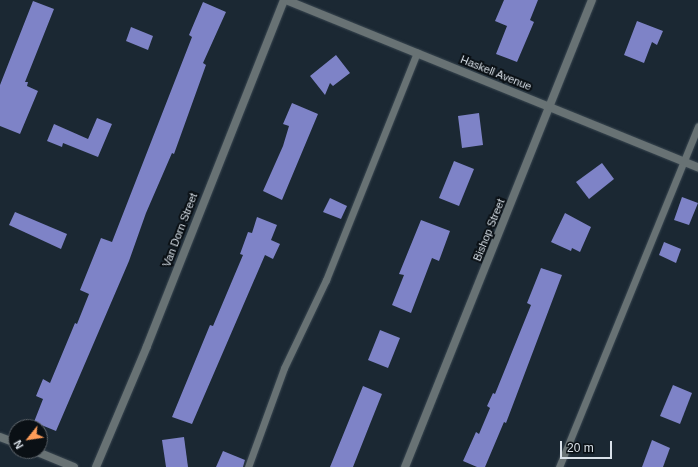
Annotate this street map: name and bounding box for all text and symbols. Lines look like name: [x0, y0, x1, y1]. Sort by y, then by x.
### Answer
street label: Haskell Avenue: [458, 53, 534, 93]
street label: Van Dorn Street: [160, 191, 200, 269]
street label: Bishop Street: [471, 197, 507, 263]
north arrow: [8, 419, 48, 459]
scale bar: [562, 433, 614, 459]
text: N: [11, 438, 26, 451]
text: 20 m: [567, 441, 594, 455]

